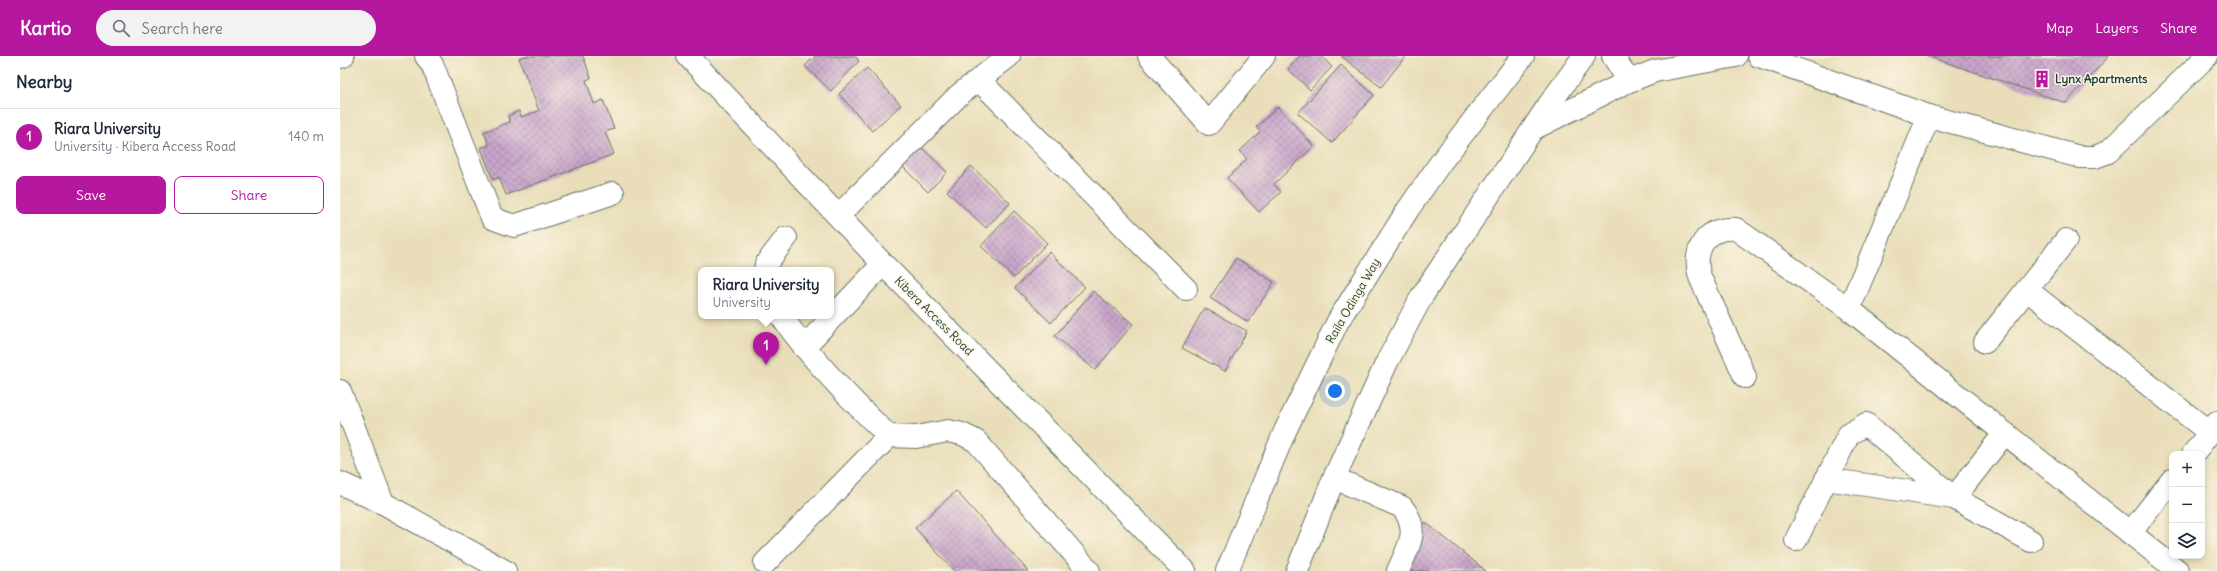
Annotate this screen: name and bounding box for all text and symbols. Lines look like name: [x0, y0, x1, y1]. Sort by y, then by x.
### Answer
search box: [96, 10, 376, 46]
text: Kartio: [20, 16, 72, 40]
icon: search: [110, 17, 132, 39]
text: Search here: [142, 19, 223, 38]
text: Map: [2046, 19, 2073, 37]
text: Layers: [2095, 19, 2138, 37]
text: Share: [2160, 19, 2197, 37]
building icon: Lynx Apartments: [2032, 69, 2052, 89]
text: Nearby: [16, 71, 72, 93]
place label: Lynx Apartments: [2055, 71, 2148, 87]
text: Riara University: [54, 119, 161, 138]
text: 1: [26, 128, 32, 145]
text: 140 m: [288, 128, 324, 145]
text: University · Kibera Access Road: [54, 138, 236, 155]
button: Save: [16, 176, 166, 214]
button: Share: [174, 176, 324, 214]
street label: Raila Odinga Way: [1322, 255, 1383, 346]
popup: [698, 267, 834, 319]
street label: Kibera Access Road: [892, 273, 977, 358]
text: Riara University: [713, 275, 819, 294]
text: University: [713, 294, 771, 311]
pin: 1: [753, 332, 779, 365]
your location: [1325, 381, 1345, 401]
map controls: [2169, 451, 2205, 559]
button: +: [2169, 451, 2205, 487]
button: −: [2169, 487, 2205, 523]
button: layers: [2169, 523, 2205, 559]

